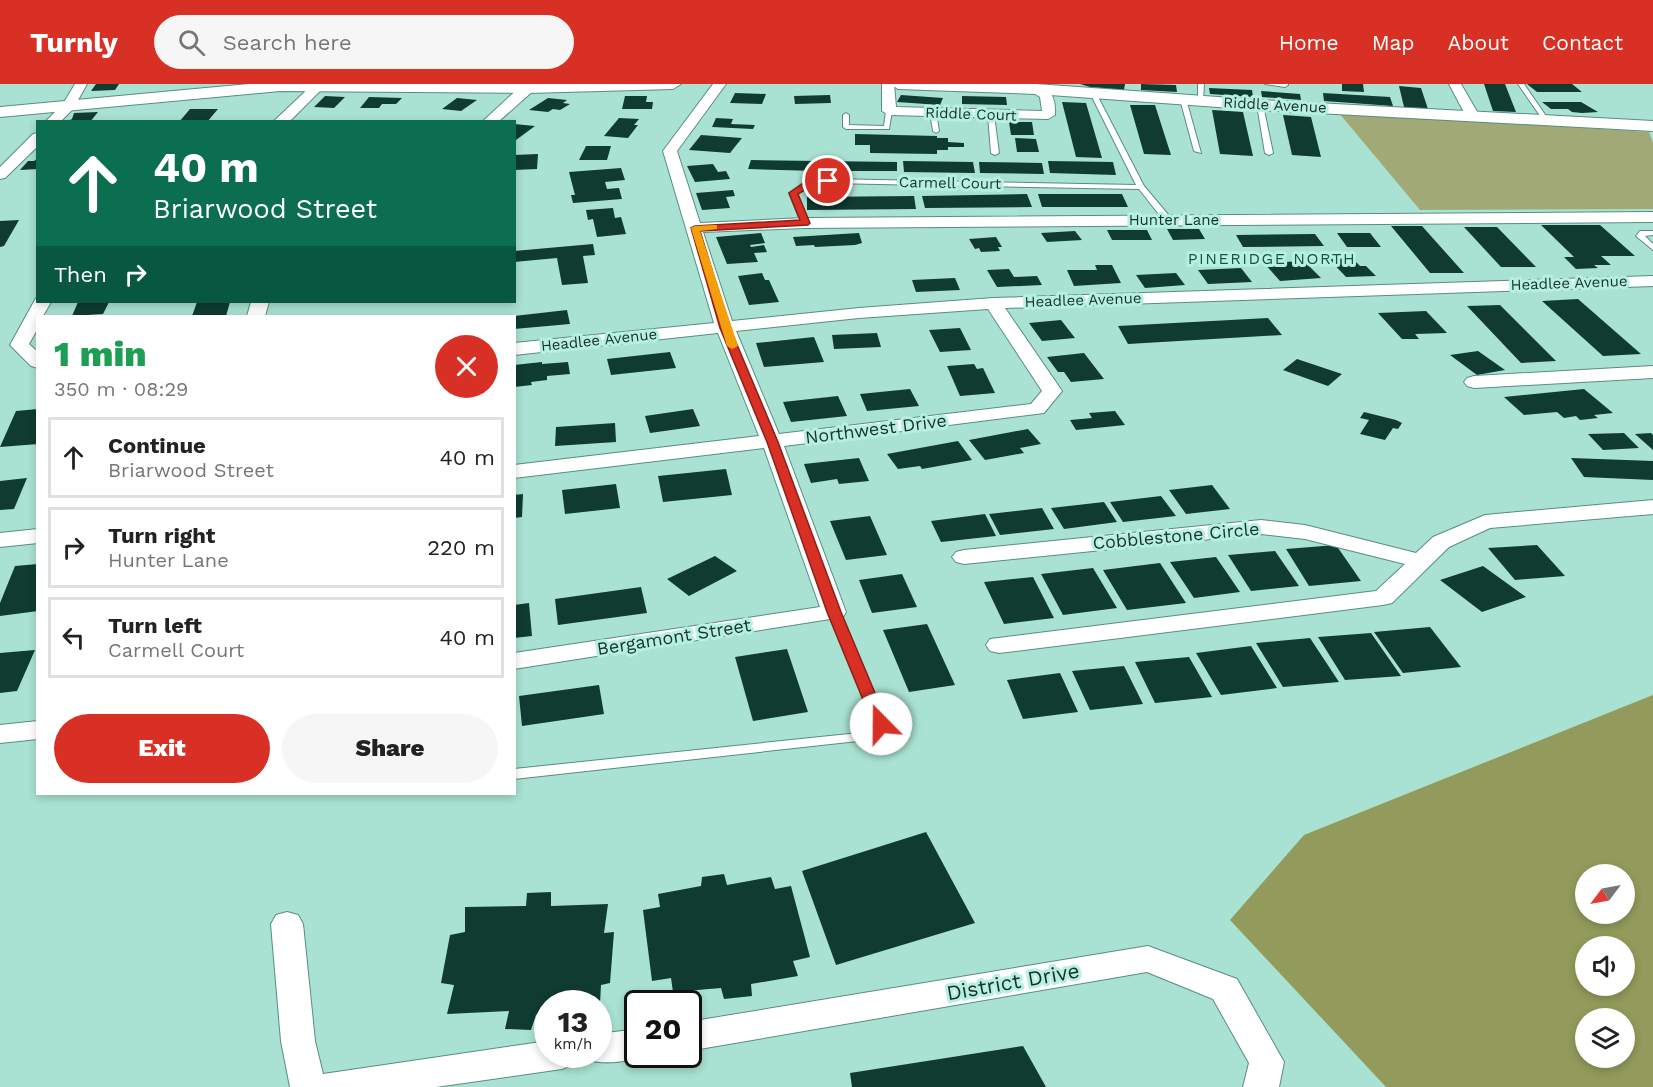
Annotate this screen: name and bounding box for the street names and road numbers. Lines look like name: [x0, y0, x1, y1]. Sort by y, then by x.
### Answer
street label: Riddle Avenue: [1223, 93, 1327, 117]
street label: Riddle Court: [925, 103, 1018, 125]
street label: Carmell Court: [899, 173, 1002, 193]
street label: Hunter Lane: [1129, 211, 1219, 229]
street label: Headlee Avenue: [1510, 272, 1628, 294]
street label: Headlee Avenue: [1024, 289, 1142, 311]
street label: Headlee Avenue: [540, 325, 658, 355]
street label: Northwest Drive: [804, 409, 948, 448]
street label: Cobblestone Circle: [1092, 518, 1260, 553]
street label: Bergamont Street: [595, 614, 753, 659]
street label: District Drive: [944, 958, 1081, 1006]

